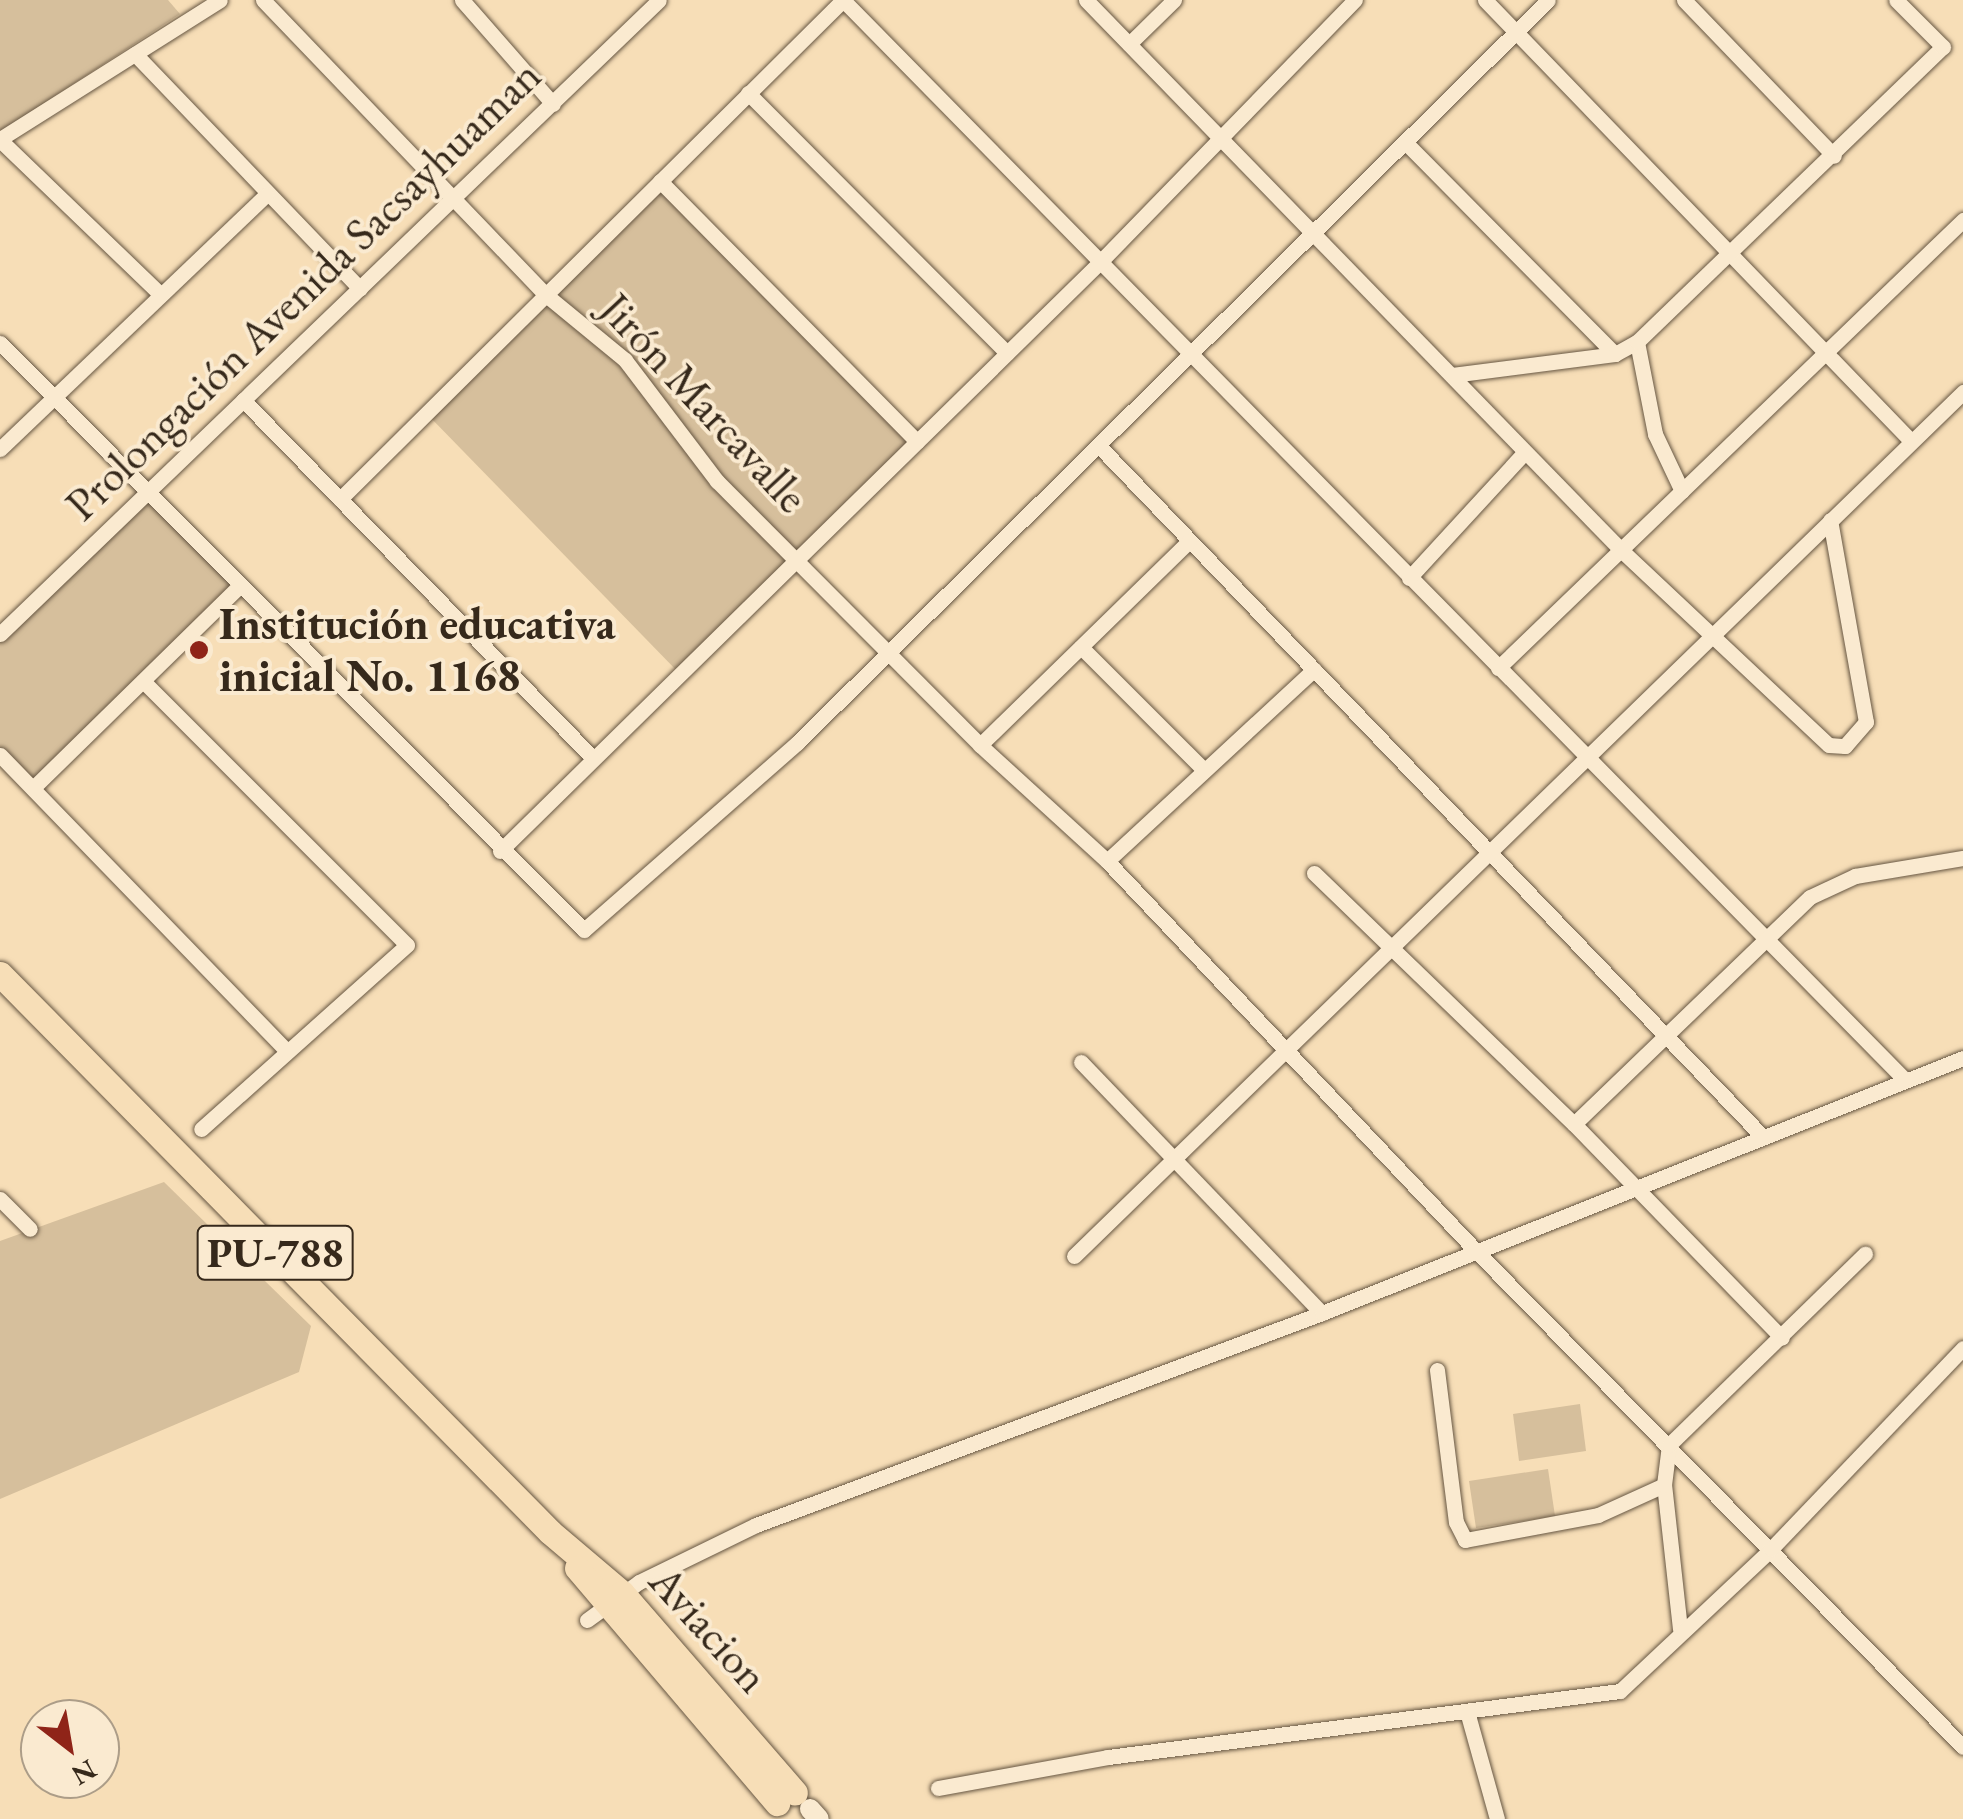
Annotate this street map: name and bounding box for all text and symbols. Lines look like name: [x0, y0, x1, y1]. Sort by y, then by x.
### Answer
street label: Prolongación Avenida Sacsayhuaman: [54, 49, 552, 531]
street label: Jirón Marcavalle: [589, 282, 819, 524]
place label: Institución educativa inicial No. 1168: [219, 597, 615, 703]
marker: Institución educativa inicial No. 1168: [188, 639, 210, 661]
road number: PU-788: [195, 1216, 355, 1290]
street label: Aviacion: [638, 1554, 780, 1704]
north arrow: [20, 1699, 120, 1799]
text: N: [65, 1752, 103, 1794]

